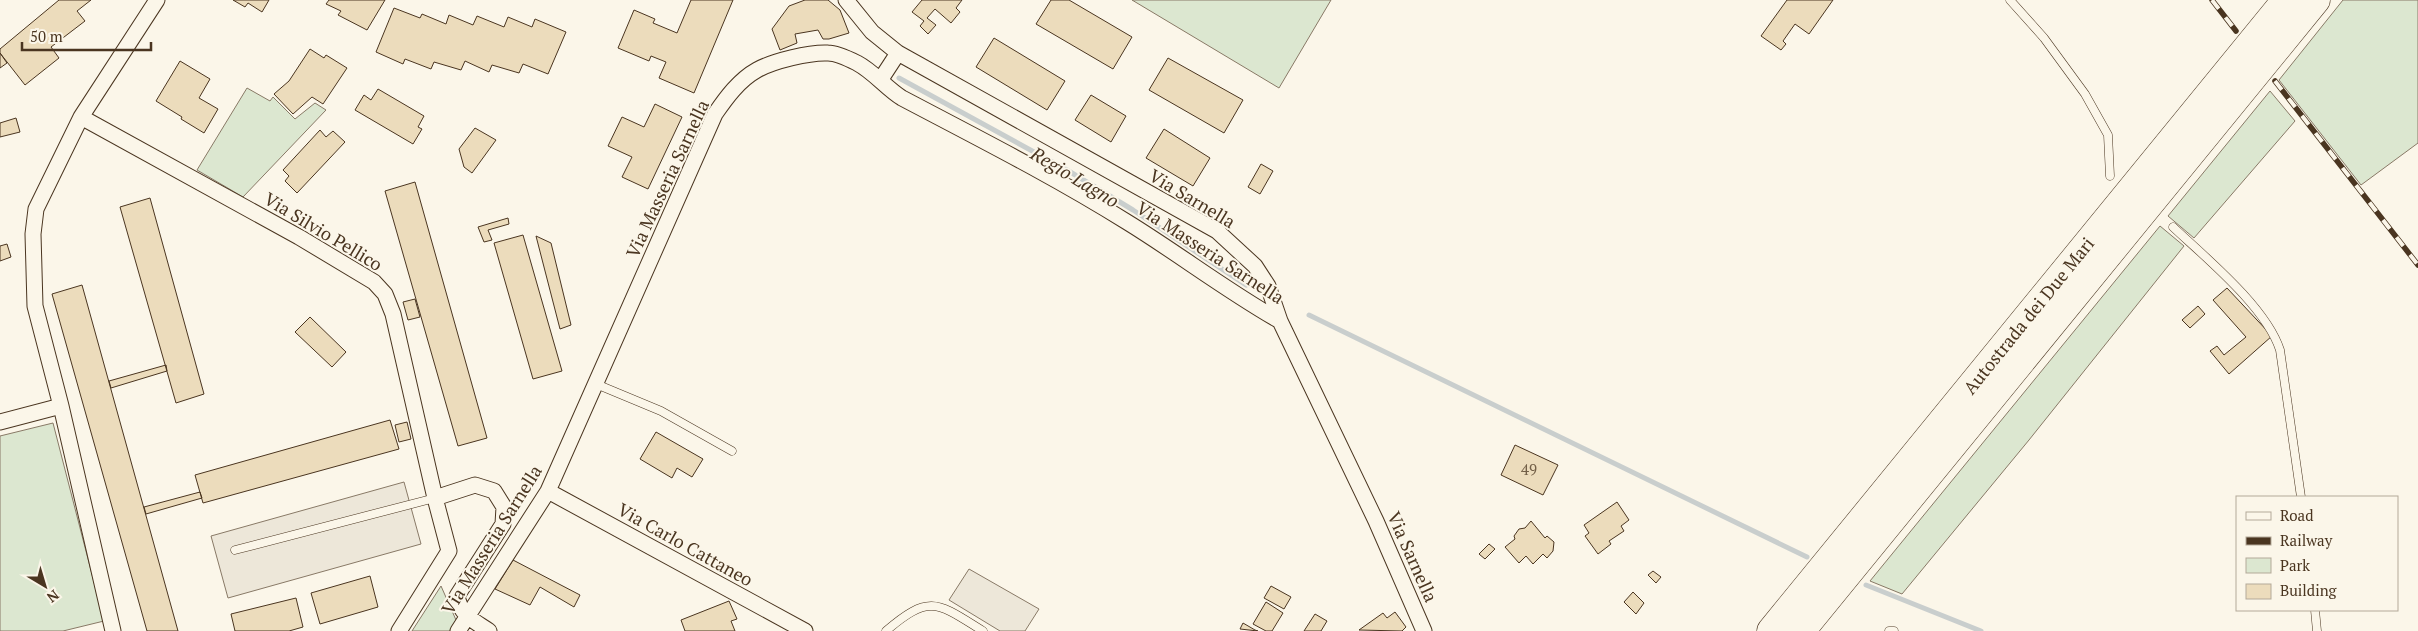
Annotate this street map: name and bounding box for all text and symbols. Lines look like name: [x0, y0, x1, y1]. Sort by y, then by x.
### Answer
scale bar: [22, 20, 151, 52]
text: 50 m: [30, 26, 63, 46]
street label: Via Masseria Sarnella: [620, 96, 714, 261]
water label: Regio Lagno: [1026, 140, 1124, 213]
street label: Via Sarnella: [1145, 163, 1240, 233]
street label: Via Silvio Pellico: [260, 186, 387, 276]
street label: Via Masseria Sarnella: [1132, 195, 1289, 309]
street label: Autostrada dei Due Mari: [1957, 232, 2099, 399]
house number: 49: [1521, 459, 1537, 479]
street label: Via Masseria Sarnella: [435, 460, 547, 619]
legend: [2236, 496, 2398, 611]
street label: Via Carlo Cattaneo: [613, 497, 758, 591]
text: Road: [2280, 505, 2313, 525]
street label: Via Sarnella: [1382, 508, 1444, 606]
text: Railway: [2280, 530, 2333, 550]
text: Park: [2280, 555, 2310, 575]
north arrow: [20, 561, 70, 611]
text: Building: [2280, 580, 2338, 600]
text: N: [43, 586, 63, 608]

